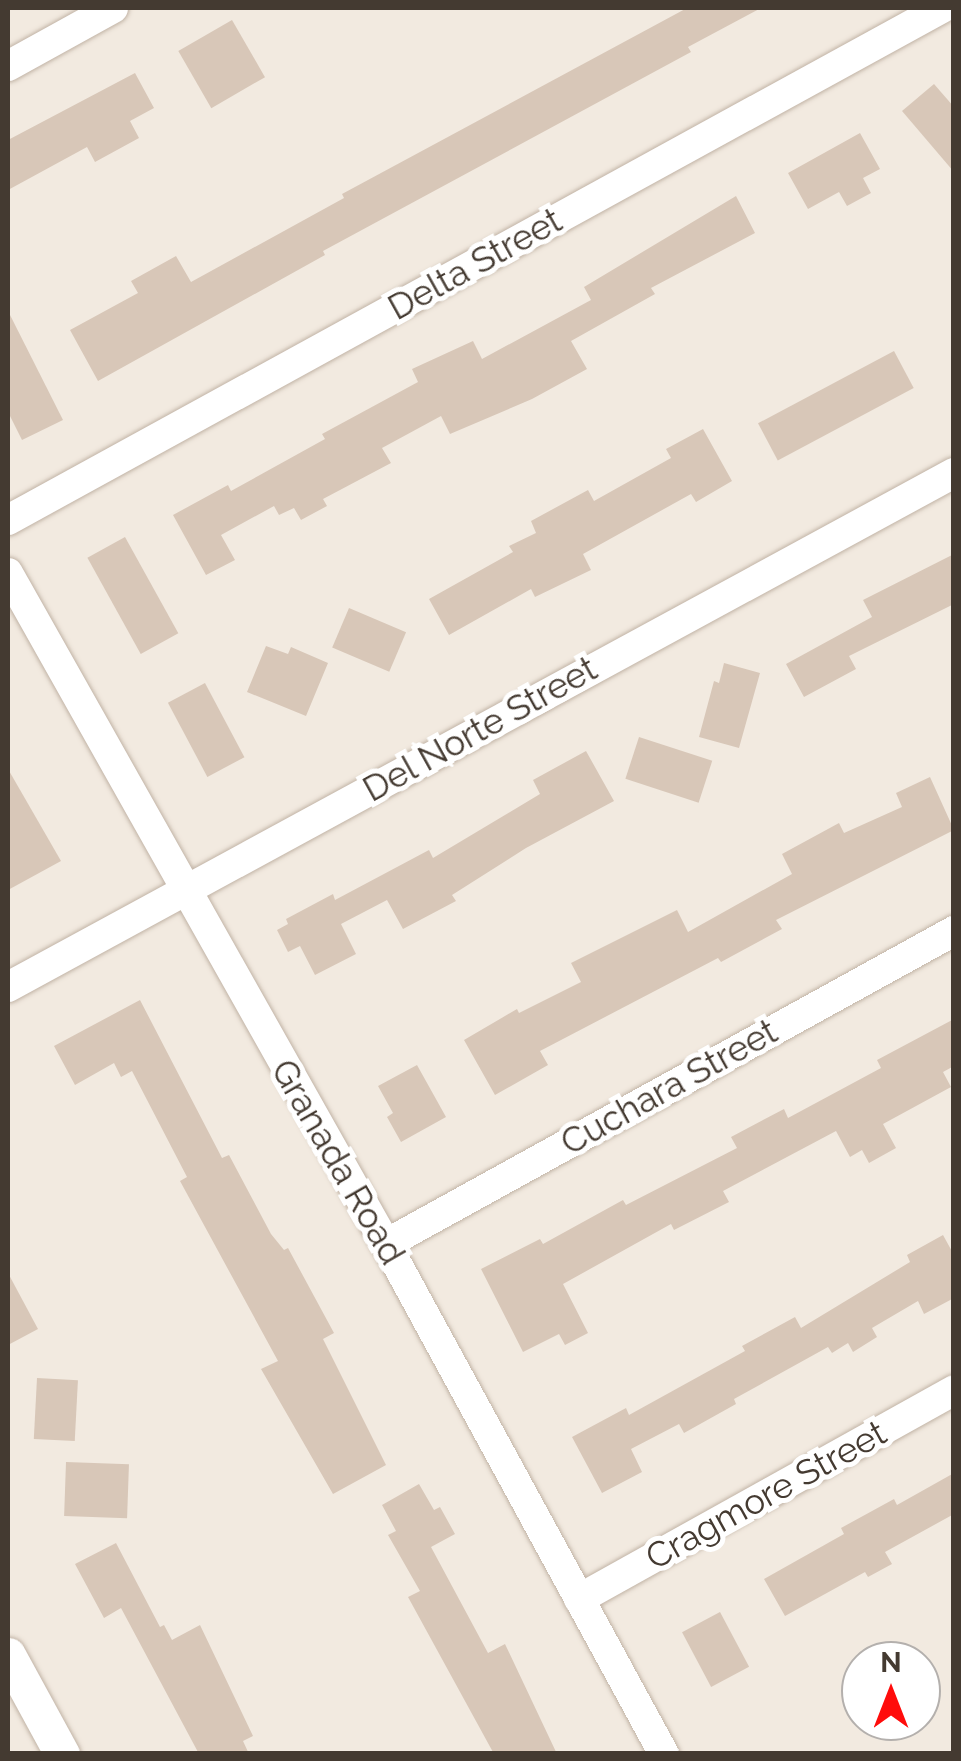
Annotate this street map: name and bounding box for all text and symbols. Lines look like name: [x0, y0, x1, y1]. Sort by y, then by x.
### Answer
street label: Delta Street: [381, 199, 569, 329]
street label: Del Norte Street: [355, 647, 605, 811]
street label: Cuchara Street: [554, 1010, 784, 1164]
street label: Granada Road: [262, 1052, 414, 1272]
street label: Cragmore Street: [639, 1412, 893, 1578]
north arrow: [841, 1641, 941, 1741]
text: N: [880, 1646, 902, 1679]

